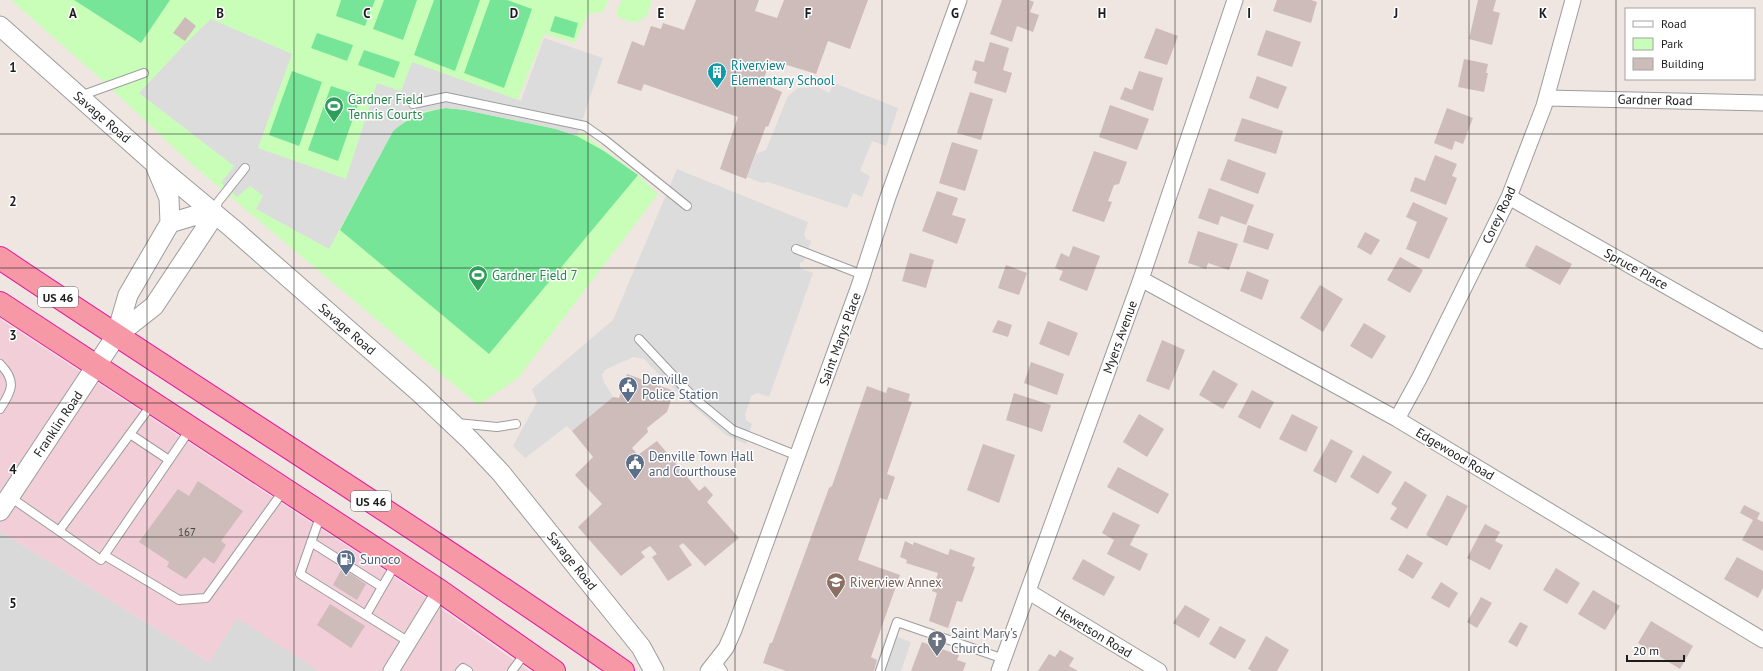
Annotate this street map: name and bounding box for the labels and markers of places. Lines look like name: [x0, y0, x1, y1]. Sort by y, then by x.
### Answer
place label: Riverview Elementary School: [731, 57, 835, 89]
building icon: Riverview Elementary School: [706, 61, 728, 89]
place label: Gardner Field Tennis Courts: [348, 91, 423, 123]
sports icon: Gardner Field Tennis Courts: [323, 95, 345, 123]
sports icon: Gardner Field 7: [467, 264, 489, 292]
place label: Gardner Field 7: [492, 267, 578, 284]
place label: Denville Police Station: [642, 371, 718, 403]
public building icon: Denville Police Station: [617, 375, 639, 403]
place label: Denville Town Hall and Courthouse: [649, 448, 754, 480]
public building icon: Denville Town Hall and Courthouse: [624, 452, 646, 480]
fuel station icon: Sunoco: [335, 548, 357, 576]
place label: Sunoco: [360, 551, 401, 568]
school or university icon: Riverview Annex: [825, 571, 847, 599]
place label: Riverview Annex: [850, 574, 942, 591]
place label: Saint Mary's Church: [951, 625, 1018, 657]
church icon: Saint Mary's Church: [926, 629, 948, 657]

